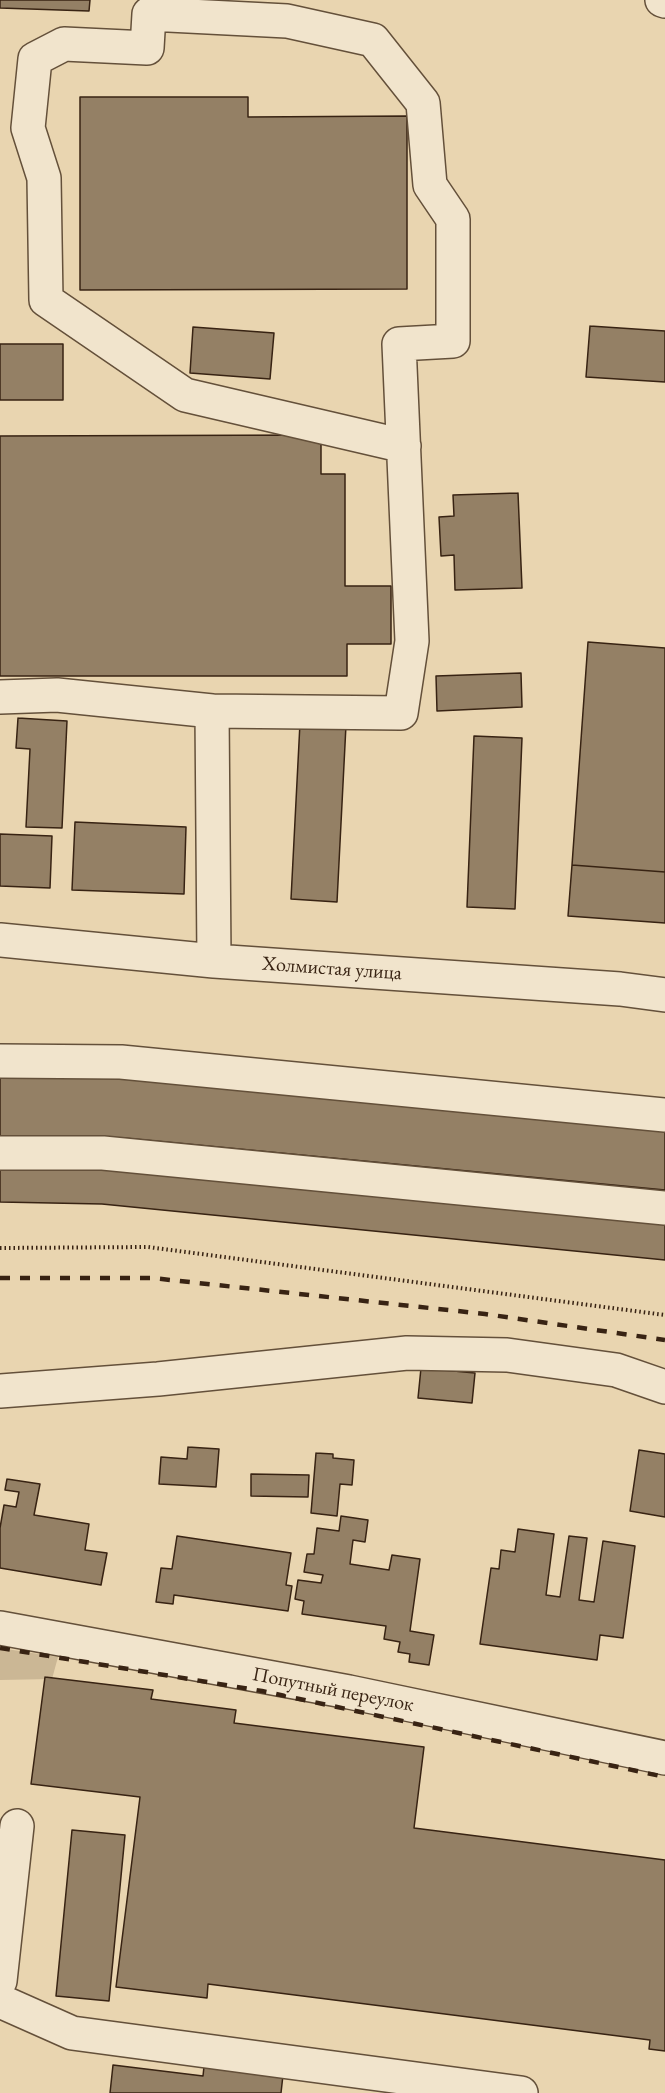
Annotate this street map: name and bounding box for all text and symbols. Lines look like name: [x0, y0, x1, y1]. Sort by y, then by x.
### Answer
street label: Холмистая улица: [261, 952, 403, 986]
street label: Попутный переулок: [250, 1663, 416, 1717]

